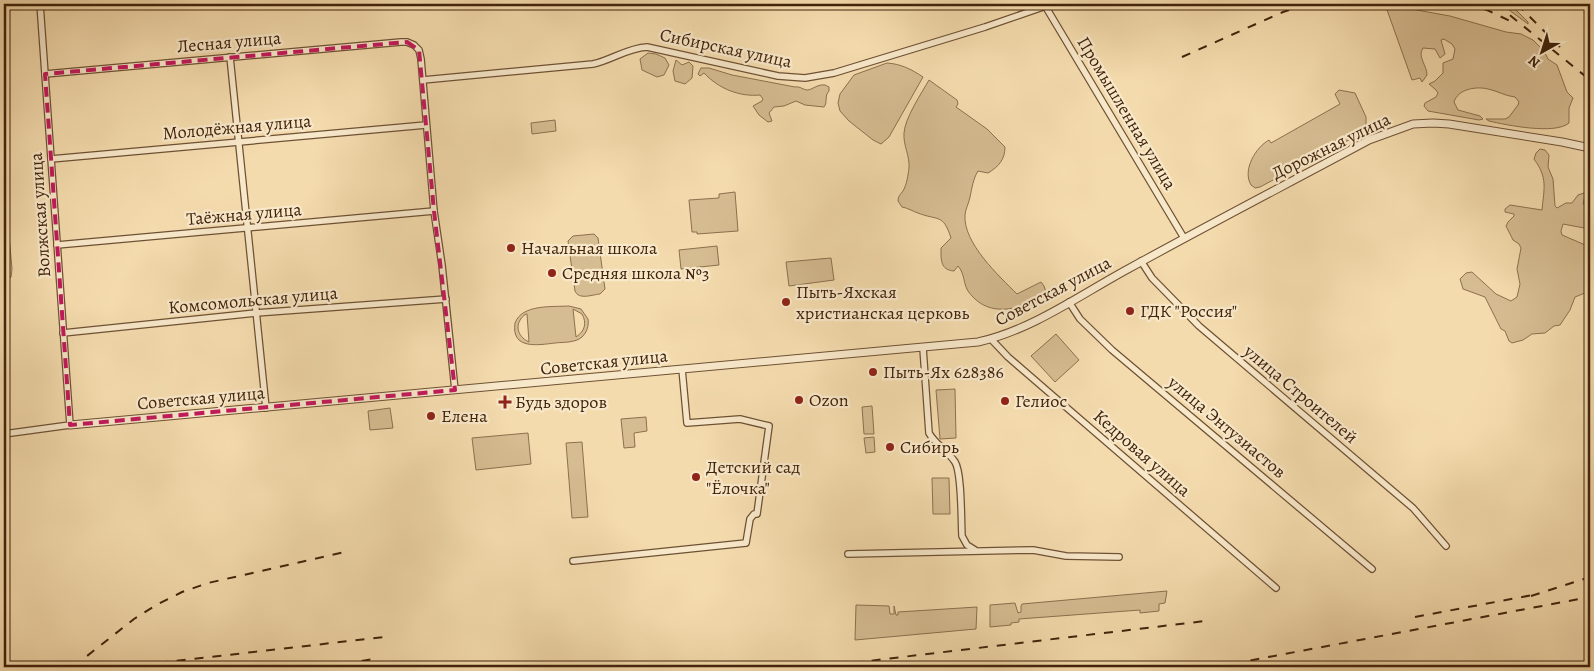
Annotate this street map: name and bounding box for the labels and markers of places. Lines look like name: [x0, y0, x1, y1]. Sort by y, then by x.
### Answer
place label: Начальная школа: [521, 236, 658, 260]
marker: Начальная школа: [505, 242, 517, 254]
place label: Средняя школа №3: [562, 261, 709, 285]
marker: Средняя школа №3: [546, 267, 558, 279]
place label: Пыть-Яхская христианская церковь: [796, 280, 970, 325]
marker: Пыть-Яхская христианская церковь: [780, 296, 792, 308]
place label: ГДК "Россия": [1140, 299, 1237, 323]
marker: ГДК "Россия": [1124, 305, 1136, 317]
place label: Пыть-Ях 628386: [883, 360, 1004, 384]
marker: Пыть-Ях 628386: [867, 366, 879, 378]
place label: Ozon: [809, 388, 849, 412]
place label: Гелиос: [1015, 389, 1067, 413]
place label: Будь здоров: [515, 390, 607, 414]
marker: Ozon: [793, 394, 805, 406]
marker: Гелиос: [999, 395, 1011, 407]
marker: Будь здоров: [499, 396, 511, 408]
place label: Елена: [441, 404, 488, 428]
marker: Елена: [425, 410, 437, 422]
place label: Сибирь: [900, 435, 959, 459]
marker: Сибирь: [884, 441, 896, 453]
place label: Детский сад "Ёлочка": [706, 455, 800, 500]
marker: Детский сад "Ёлочка": [690, 471, 702, 483]

